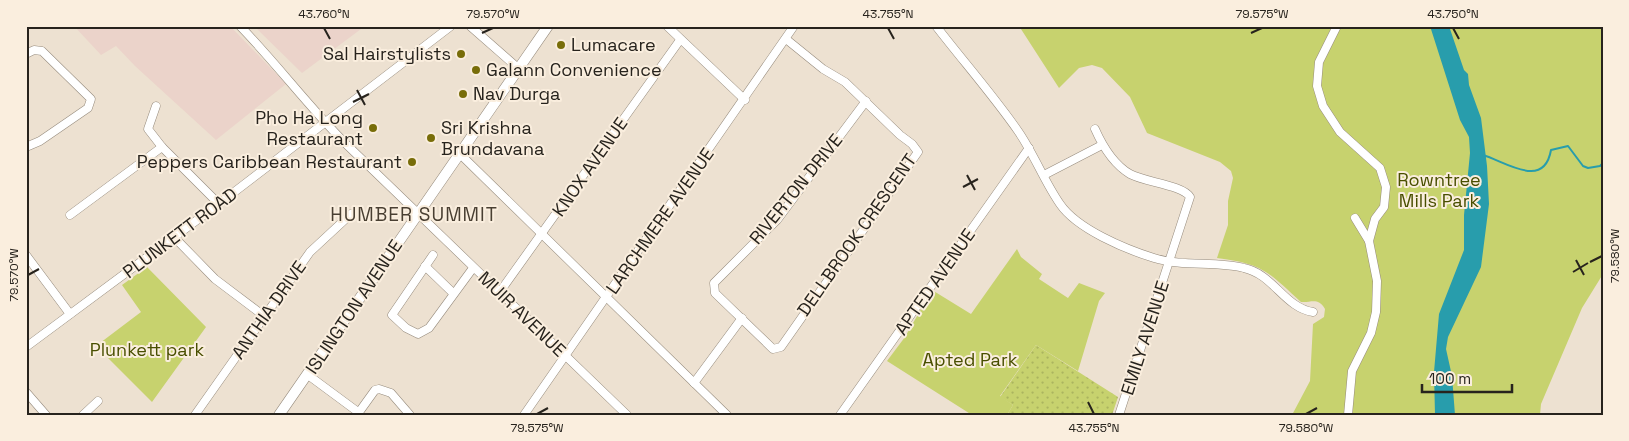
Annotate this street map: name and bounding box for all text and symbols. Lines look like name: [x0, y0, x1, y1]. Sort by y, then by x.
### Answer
text: 43.760°N: [298, 6, 350, 22]
text: 79.570°W: [466, 6, 520, 22]
text: 43.755°N: [862, 6, 914, 22]
text: 79.575°W: [1235, 6, 1289, 22]
text: 43.750°N: [1427, 6, 1479, 22]
place label: Lumacare: [571, 33, 656, 56]
marker: Lumacare: [555, 39, 567, 51]
place label: Sal Hairstylists: [323, 42, 451, 65]
marker: Sal Hairstylists: [455, 48, 467, 60]
place label: Galann Convenience: [486, 58, 662, 81]
marker: Galann Convenience: [470, 64, 482, 76]
place label: Nav Durga: [473, 82, 560, 105]
marker: Nav Durga: [457, 88, 469, 100]
place label: Pho Ha Long Restaurant: [255, 106, 363, 150]
street label: KNOX AVENUE: [547, 113, 632, 221]
place label: Sri Krishna Brundavana: [441, 116, 544, 160]
marker: Pho Ha Long Restaurant: [367, 122, 379, 134]
street label: RIVERTON DRIVE: [744, 129, 847, 249]
marker: Sri Krishna Brundavana: [425, 132, 437, 144]
street label: LARCHMERE AVENUE: [600, 143, 719, 298]
street label: DELLBROOK CRESCENT: [792, 149, 922, 320]
place label: Peppers Caribbean Restaurant: [137, 150, 402, 173]
marker: Peppers Caribbean Restaurant: [406, 156, 418, 168]
park label: Rowntree Mills Park: [1397, 168, 1481, 212]
street label: PLUNKETT ROAD: [118, 182, 241, 283]
district label: HUMBER SUMMIT: [330, 202, 498, 227]
street label: APTED AVENUE: [889, 224, 980, 339]
text: 79.580°W: [1607, 228, 1623, 283]
street label: ISLINGTON AVENUE: [300, 235, 407, 378]
text: 79.570°W: [6, 248, 22, 302]
street label: ANTHIA DRIVE: [226, 256, 311, 363]
street label: MUIR AVENUE: [474, 266, 571, 361]
street label: EMILY AVENUE: [1115, 278, 1174, 398]
park label: Plunkett park: [90, 338, 204, 361]
park label: Apted Park: [923, 348, 1018, 371]
scale bar: [1422, 361, 1512, 393]
text: 100 m: [1429, 369, 1471, 388]
text: 79.575°W: [510, 420, 564, 436]
text: 43.755°N: [1068, 420, 1120, 436]
text: 79.580°W: [1279, 420, 1334, 436]

